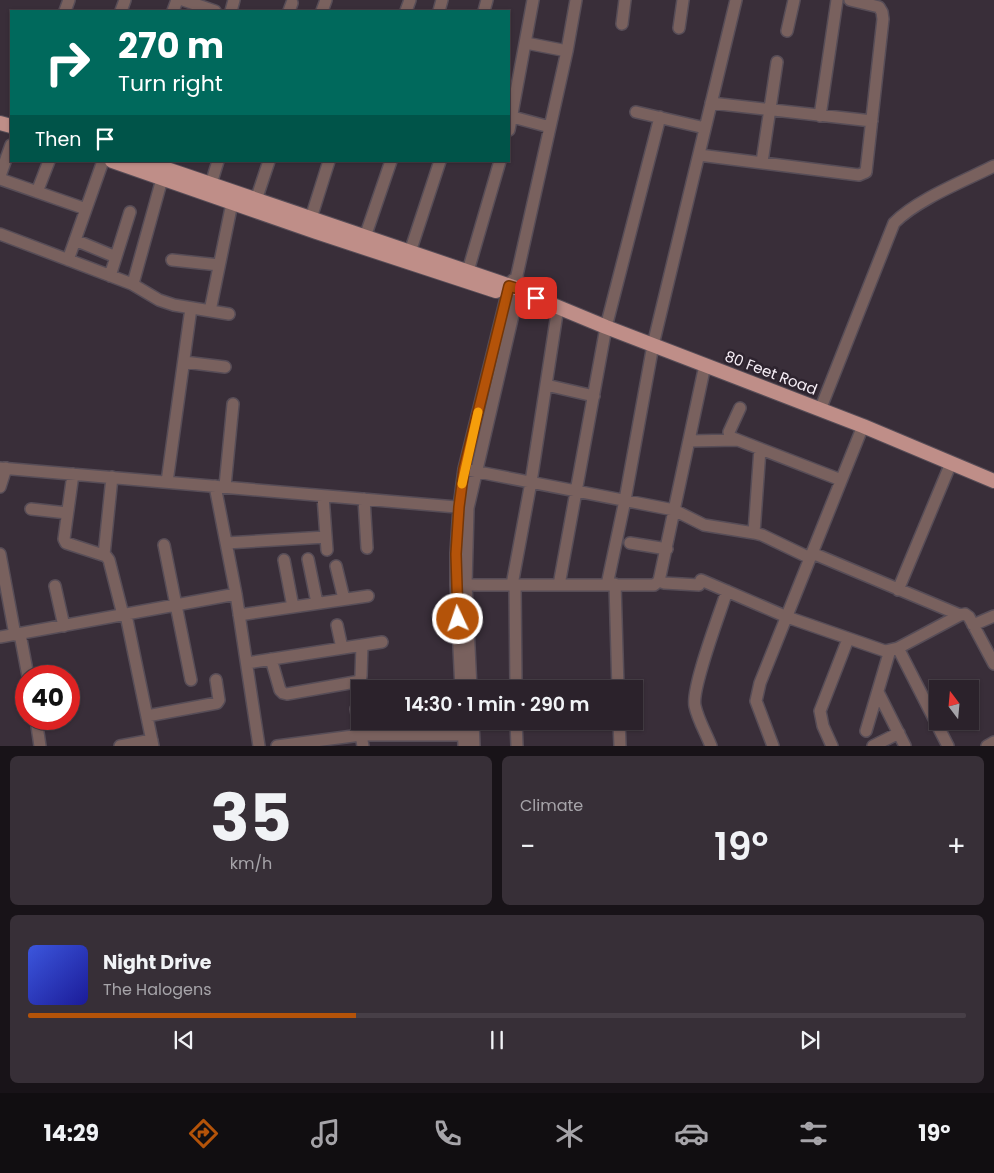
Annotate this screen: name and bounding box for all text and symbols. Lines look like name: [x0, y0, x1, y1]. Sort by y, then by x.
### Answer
text: 270 m: [118, 21, 224, 70]
icon: right: [35, 30, 100, 95]
text: Turn right: [118, 68, 223, 99]
icon: arrive: [91, 125, 119, 153]
text: Then: [35, 126, 81, 153]
pin: [515, 277, 557, 319]
icon: arrive: [522, 284, 550, 312]
street label: 80 Feet Road: [722, 345, 820, 400]
position arrow: [431, 592, 483, 644]
speed limit sign: 40: [15, 665, 80, 730]
north arrow: [929, 680, 979, 730]
map controls: [929, 680, 979, 730]
text: 14:30 · 1 min · 290 m: [404, 691, 590, 718]
text: 35: [210, 773, 292, 864]
text: Climate: [520, 794, 583, 817]
text: 19°: [714, 820, 768, 873]
text: −: [520, 827, 535, 866]
text: +: [947, 827, 966, 866]
text: km/h: [230, 852, 272, 875]
text: Night Drive: [103, 949, 212, 976]
text: The Halogens: [103, 978, 211, 1001]
icon: previous: [170, 1026, 198, 1054]
icon: pause: [483, 1026, 511, 1054]
icon: next: [796, 1026, 824, 1054]
icon: directions: [186, 1116, 221, 1151]
icon: music: [308, 1116, 343, 1151]
icon: phone: [430, 1116, 465, 1151]
icon: climate: [552, 1116, 587, 1151]
icon: car: [674, 1116, 709, 1151]
icon: filters: [796, 1116, 831, 1151]
text: 14:29: [44, 1118, 99, 1149]
text: 19°: [918, 1118, 950, 1149]

